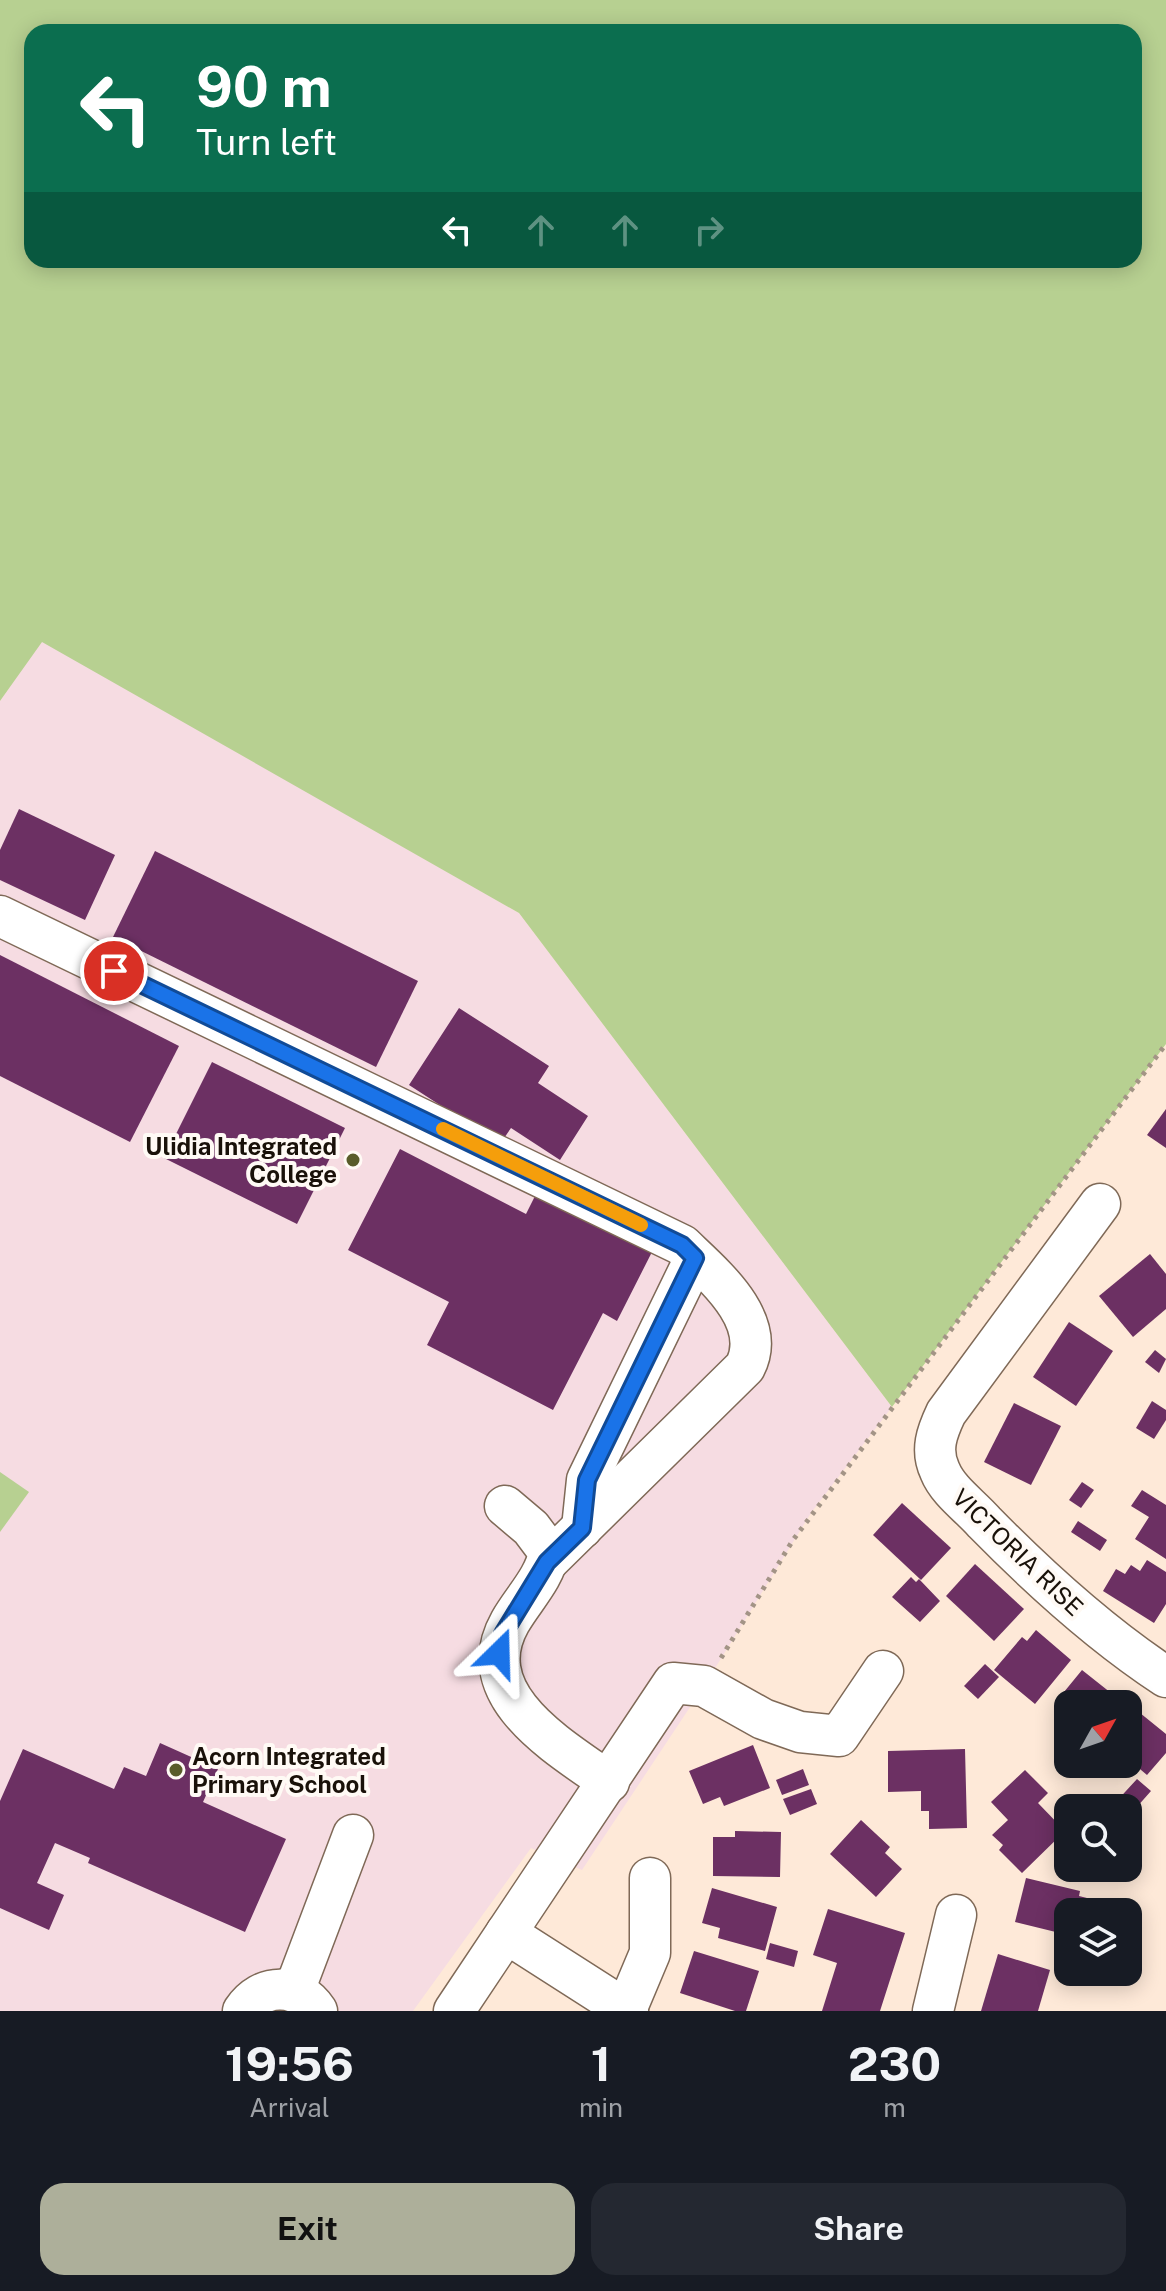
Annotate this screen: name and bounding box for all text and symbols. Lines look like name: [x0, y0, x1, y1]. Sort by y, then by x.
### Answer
text: 90 m: [196, 54, 332, 120]
icon: left: [64, 56, 168, 160]
text: Turn left: [196, 121, 337, 163]
icon: left: [435, 208, 479, 252]
icon: ahead: [519, 208, 563, 252]
icon: ahead: [603, 208, 647, 252]
icon: right: [687, 208, 731, 252]
pin: [80, 937, 148, 1005]
icon: arrive: [92, 949, 136, 993]
place label: Ulidia Integrated College: [145, 1132, 337, 1188]
marker: Ulidia Integrated College: [344, 1151, 362, 1169]
street label: VICTORIA RISE: [947, 1483, 1089, 1621]
position arrow: [457, 1611, 541, 1695]
north arrow: [1054, 1690, 1142, 1778]
map controls: [1054, 1690, 1142, 1986]
place label: Acorn Integrated Primary School: [192, 1742, 386, 1798]
marker: Acorn Integrated Primary School: [167, 1761, 185, 1779]
button: search: [1054, 1794, 1142, 1882]
button: layers: [1054, 1898, 1142, 1986]
text: 19:56: [225, 2035, 354, 2092]
text: 1: [591, 2035, 611, 2092]
text: 230: [848, 2035, 941, 2092]
text: Arrival: [249, 2092, 330, 2123]
text: min: [579, 2092, 623, 2123]
text: m: [883, 2092, 906, 2123]
button: Exit: [40, 2183, 575, 2275]
button: Share: [591, 2183, 1126, 2275]

